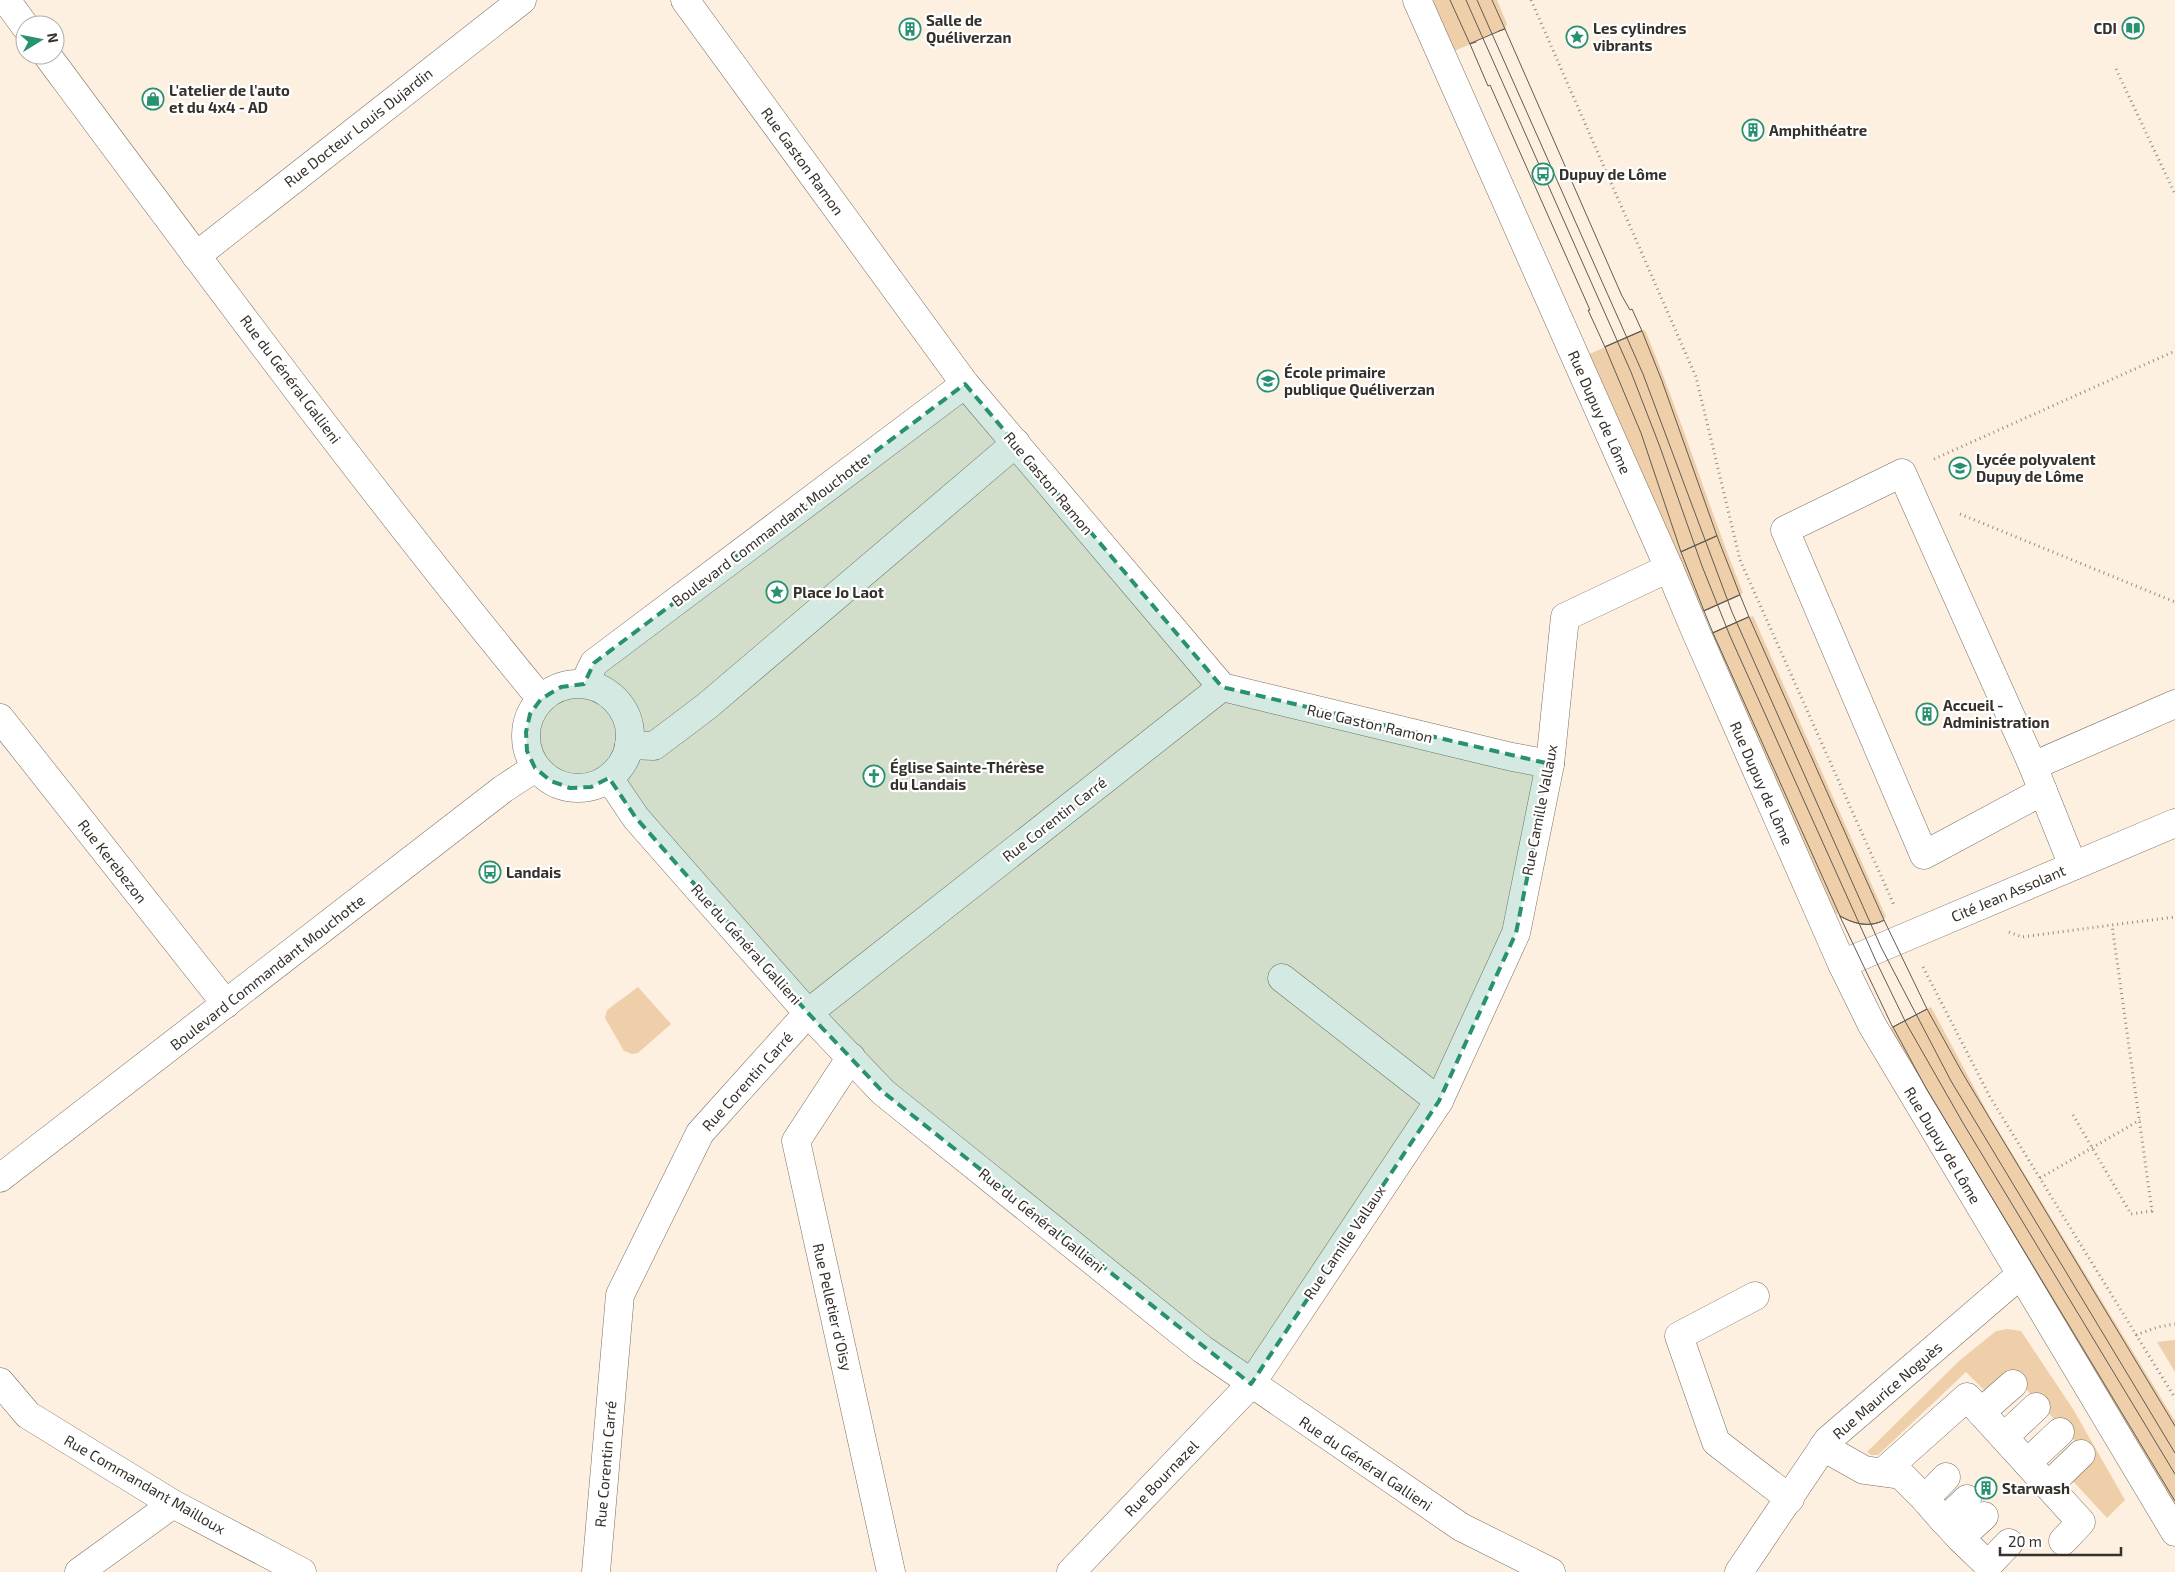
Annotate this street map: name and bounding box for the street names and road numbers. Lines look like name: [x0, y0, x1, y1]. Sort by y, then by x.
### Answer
street label: Rue Docteur Louis Dujardin: [280, 64, 436, 191]
street label: Rue Gaston Ramon: [758, 104, 848, 218]
street label: Rue du Général Gallieni: [237, 311, 345, 447]
street label: Rue Dupuy de Lôme: [1565, 347, 1635, 477]
street label: Rue Gaston Ramon: [1001, 428, 1097, 538]
street label: Boulevard Commandant Mouchotte: [668, 450, 872, 610]
street label: Rue Gaston Ramon: [1305, 700, 1435, 746]
street label: Rue Dupuy de Lôme: [1727, 718, 1797, 848]
street label: Rue Camille Vallaux: [1517, 743, 1561, 877]
street label: Rue Corentin Carré: [998, 773, 1110, 865]
street label: Rue Kerebezon: [75, 816, 151, 906]
street label: Cité Jean Assolant: [1948, 861, 2068, 925]
street label: Rue du Général Gallieni: [688, 880, 806, 1008]
street label: Boulevard Commandant Mouchotte: [166, 890, 368, 1054]
street label: Rue Corentin Carré: [698, 1028, 796, 1134]
street label: Rue Dupuy de Lôme: [1901, 1083, 1985, 1207]
street label: Rue du Général Gallieni: [976, 1164, 1108, 1276]
street label: Rue Camille Vallaux: [1299, 1182, 1389, 1302]
street label: Rue Pelletier d'Oisy: [810, 1241, 856, 1373]
street label: Rue Maurice Noguès: [1829, 1338, 1945, 1442]
street label: Rue Corentin Carré: [590, 1400, 620, 1528]
street label: Rue du Général Gallieni: [1296, 1412, 1436, 1514]
street label: Rue Commandant Mailloux: [61, 1430, 229, 1538]
street label: Rue Bournazel: [1120, 1436, 1202, 1520]

